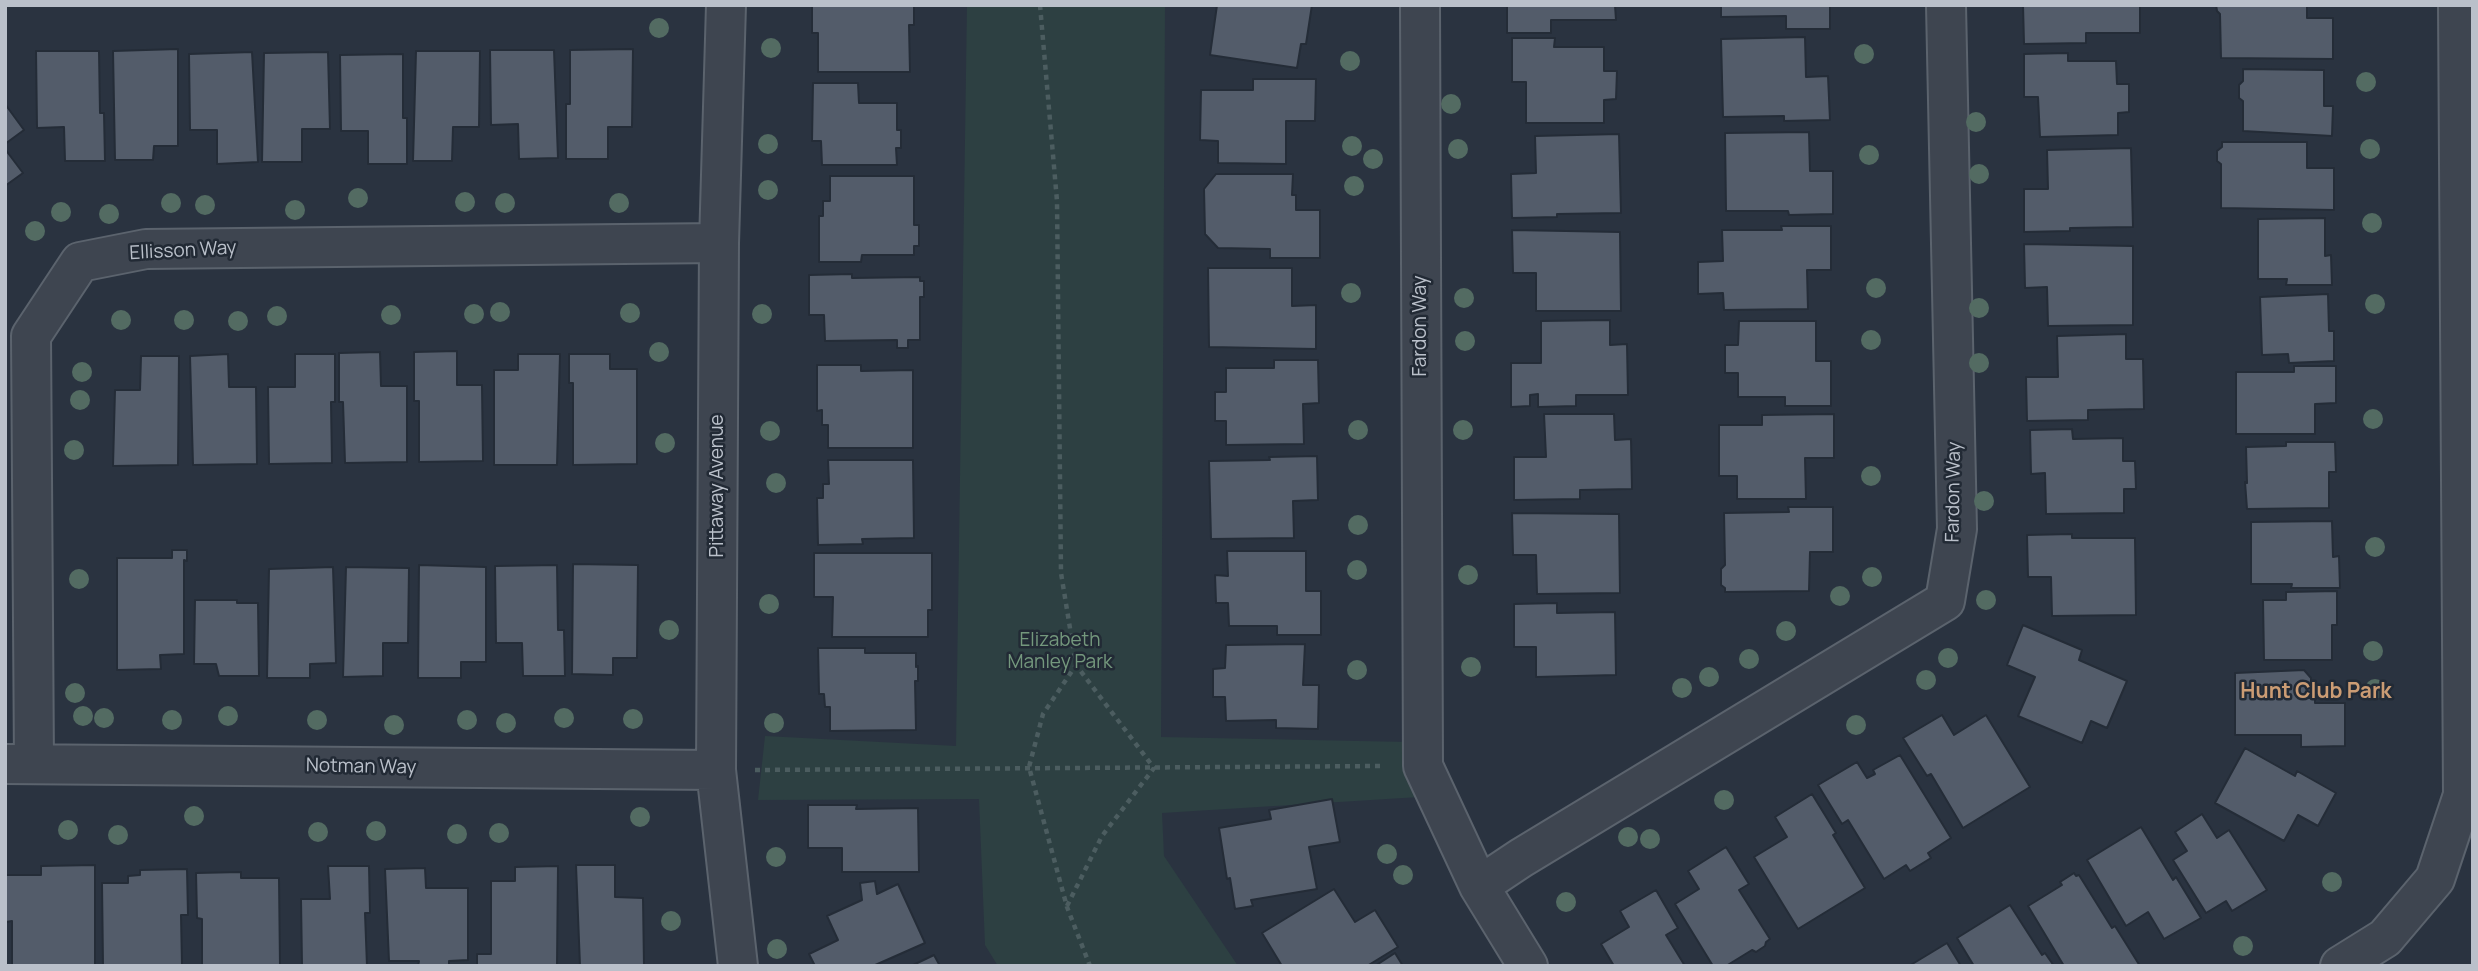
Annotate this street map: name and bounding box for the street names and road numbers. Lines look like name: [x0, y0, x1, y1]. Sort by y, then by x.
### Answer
street label: Ellisson Way: [129, 237, 237, 265]
street label: Fardon Way: [1410, 276, 1432, 376]
street label: Pittaway Avenue: [707, 414, 729, 558]
street label: Fardon Way: [1942, 441, 1966, 543]
street label: Notman Way: [306, 755, 416, 779]

